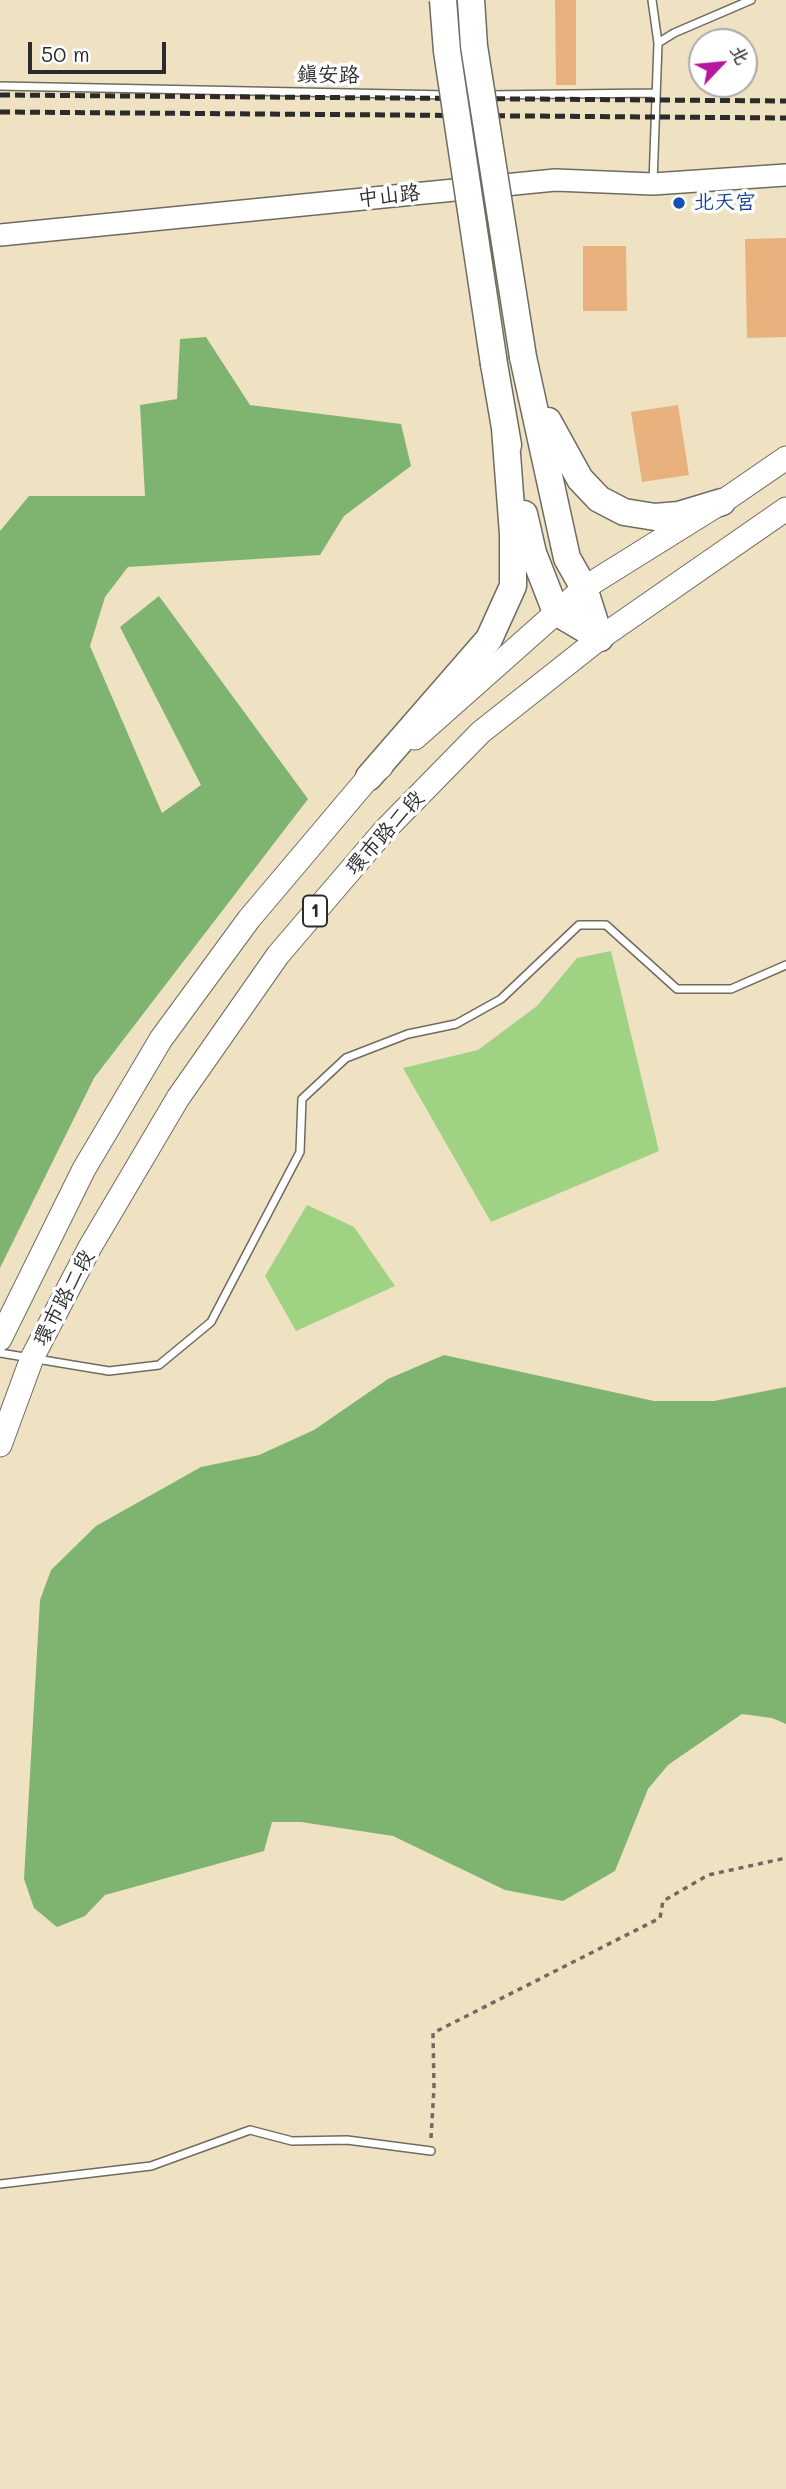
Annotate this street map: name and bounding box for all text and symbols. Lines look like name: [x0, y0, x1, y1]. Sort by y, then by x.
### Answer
scale bar: [32, 28, 170, 72]
north arrow: [688, 28, 758, 98]
text: 50 m: [41, 40, 90, 67]
text: 北: [725, 40, 756, 68]
street label: 鎮安路: [296, 62, 360, 88]
street label: 中山路: [356, 180, 422, 212]
place label: 北天宮: [693, 190, 756, 216]
marker: 北天宮: [671, 195, 687, 211]
street label: 環市路二段: [341, 786, 429, 880]
road number: 1: [303, 896, 327, 926]
street label: 環市路二段: [28, 1246, 100, 1350]

